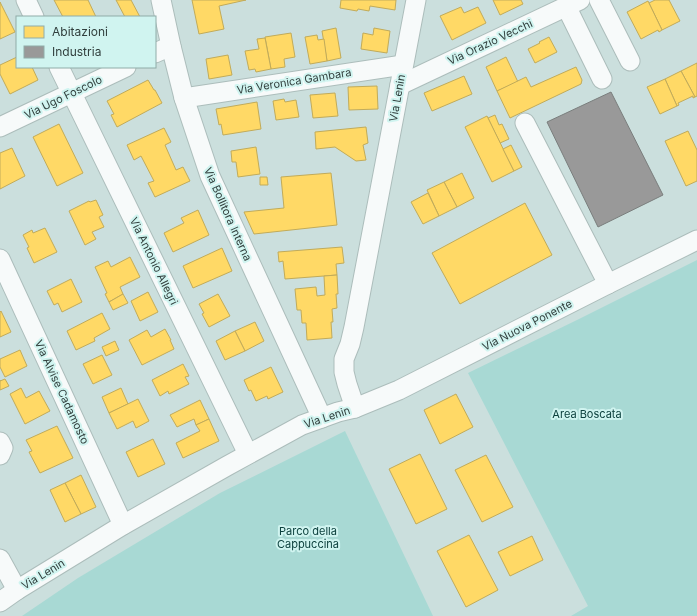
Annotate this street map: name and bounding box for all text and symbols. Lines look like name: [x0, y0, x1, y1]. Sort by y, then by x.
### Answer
legend: [16, 16, 156, 68]
street label: Via Orazio Vecchi: [445, 16, 535, 68]
text: Abitazioni: [52, 24, 108, 39]
text: Industria: [52, 44, 101, 59]
street label: Via Veronica Gambara: [236, 65, 352, 97]
street label: Via Ugo Foscolo: [22, 72, 105, 122]
street label: Via Lenin: [386, 73, 408, 123]
street label: Via Bollitora Interna: [201, 165, 255, 263]
street label: Via Antonio Allegri: [127, 215, 181, 307]
street label: Via Nuova Ponente: [480, 296, 574, 354]
street label: Via Alvise Cadamosto: [32, 338, 92, 447]
street label: Via Lenin: [302, 403, 352, 431]
park label: Area Boscata: [552, 407, 622, 421]
park label: Parco della Cappuccina: [277, 524, 339, 551]
street label: Via Lenin: [19, 556, 67, 592]

